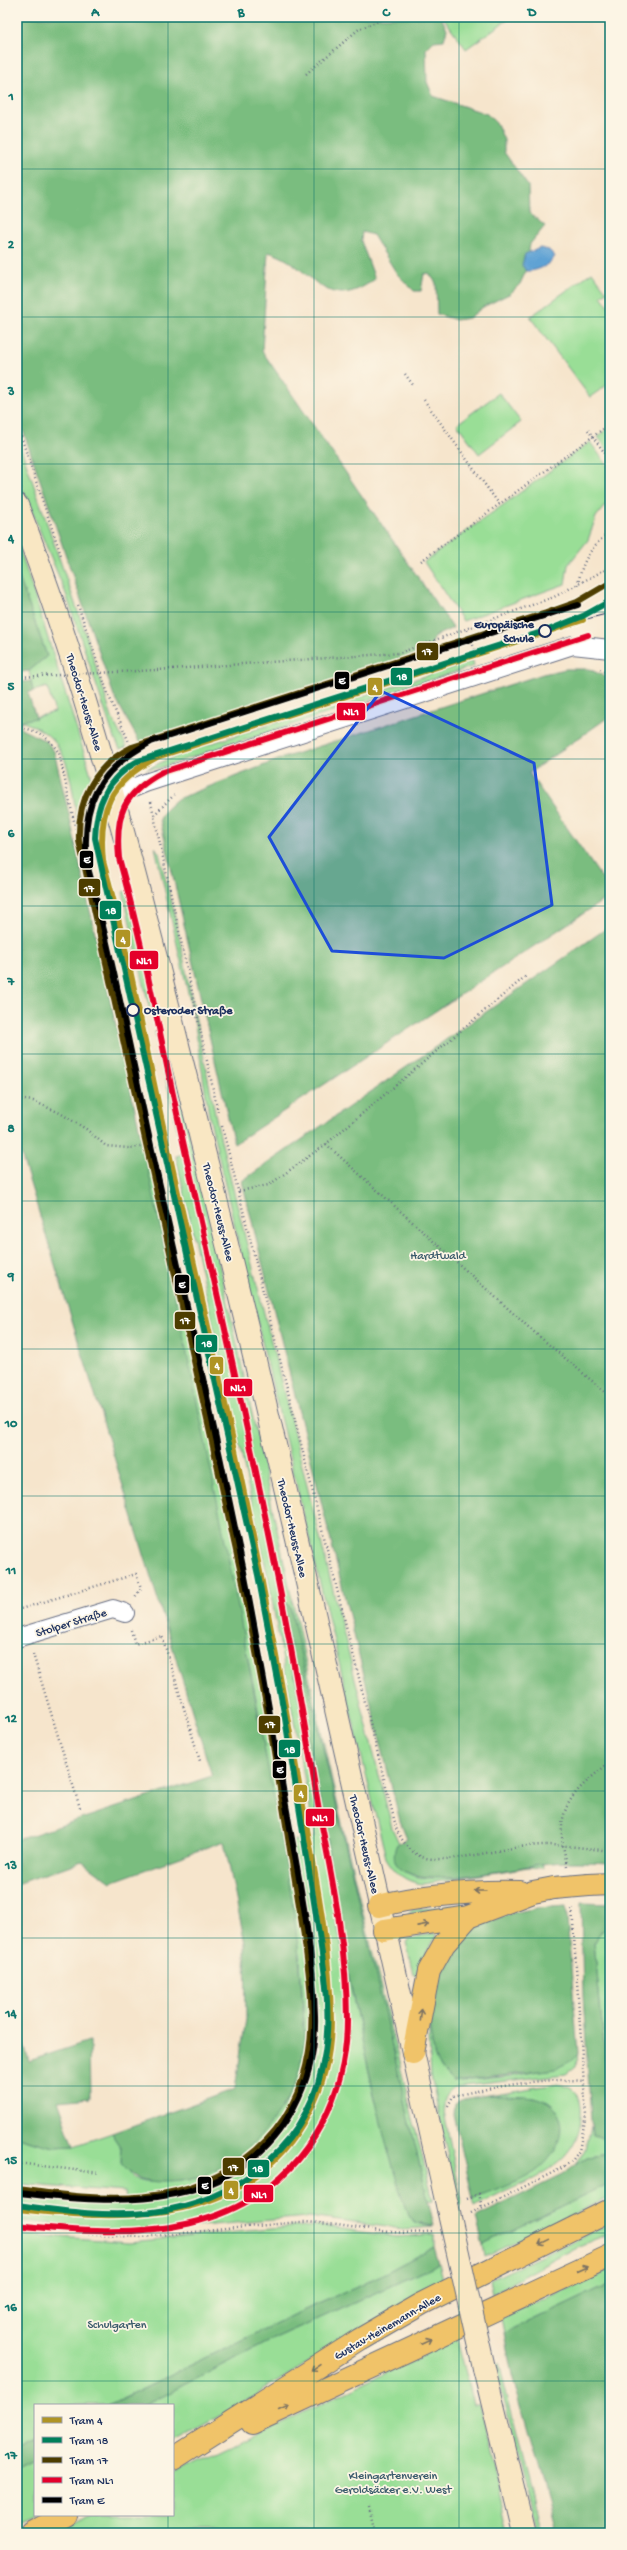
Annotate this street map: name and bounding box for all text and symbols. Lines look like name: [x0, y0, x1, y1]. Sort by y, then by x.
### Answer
text: A: [90, 6, 100, 21]
text: B: [237, 6, 246, 21]
text: C: [381, 6, 391, 21]
text: D: [527, 6, 537, 21]
text: 1: [7, 90, 14, 105]
text: 2: [8, 238, 15, 253]
text: 3: [7, 385, 15, 400]
text: 4: [7, 532, 15, 547]
place label: Europäische Schule: [473, 619, 535, 647]
marker: Europäische Schule: [538, 624, 552, 638]
line badge: 17: [416, 642, 439, 661]
text: 17: [421, 647, 433, 659]
street label: Theodor-Heuss-Allee: [61, 651, 105, 754]
line badge: 18: [390, 667, 413, 686]
line badge: E: [334, 671, 350, 690]
text: 18: [396, 672, 407, 684]
text: E: [338, 676, 347, 688]
line badge: 4: [367, 677, 383, 696]
text: 5: [8, 680, 15, 695]
text: 4: [371, 683, 378, 695]
line badge: NL1: [336, 702, 366, 721]
text: NL1: [343, 707, 359, 719]
text: 6: [8, 827, 15, 842]
line badge: E: [79, 850, 94, 869]
text: E: [83, 855, 92, 867]
line badge: 17: [78, 878, 101, 897]
text: 17: [83, 884, 95, 896]
line badge: 18: [99, 900, 122, 920]
text: 18: [105, 906, 116, 918]
line badge: 4: [115, 929, 131, 948]
text: 4: [119, 935, 126, 947]
line badge: NL1: [129, 950, 159, 970]
text: NL1: [136, 956, 152, 968]
text: 7: [7, 975, 16, 990]
marker: Osteroder Straße: [126, 1003, 140, 1017]
place label: Osteroder Straße: [144, 1005, 233, 1019]
text: 8: [7, 1122, 15, 1137]
street label: Theodor-Heuss-Allee: [198, 1161, 236, 1264]
park label: Hardtwald: [410, 1250, 467, 1264]
text: 9: [7, 1270, 15, 1285]
line badge: E: [174, 1274, 190, 1294]
text: E: [178, 1280, 187, 1292]
line badge: 17: [174, 1311, 196, 1330]
text: 17: [179, 1316, 191, 1328]
line badge: 18: [195, 1334, 218, 1353]
text: 18: [201, 1339, 212, 1351]
line badge: 4: [209, 1356, 224, 1375]
text: 4: [213, 1361, 220, 1373]
line badge: NL1: [223, 1378, 253, 1397]
text: NL1: [230, 1383, 246, 1395]
text: 10: [4, 1417, 18, 1432]
street label: Theodor-Heuss-Allee: [273, 1477, 309, 1580]
text: 11: [5, 1564, 16, 1579]
street label: Stolper Straße: [34, 1606, 109, 1641]
text: 12: [4, 1712, 17, 1727]
line badge: 17: [258, 1715, 281, 1734]
text: 17: [264, 1720, 276, 1732]
line badge: 18: [278, 1739, 301, 1758]
text: 18: [284, 1745, 295, 1757]
line badge: E: [272, 1760, 287, 1779]
text: E: [276, 1765, 285, 1777]
line badge: 4: [293, 1784, 308, 1803]
text: 4: [297, 1789, 304, 1801]
street label: Theodor-Heuss-Allee: [345, 1793, 381, 1896]
line badge: NL1: [305, 1808, 335, 1827]
text: NL1: [312, 1813, 328, 1825]
text: 13: [4, 1859, 17, 1874]
one-way arrow: [474, 1887, 487, 1895]
one-way arrow: [416, 1920, 429, 1928]
text: 14: [4, 2007, 18, 2022]
one-way arrow: [417, 2009, 425, 2022]
text: 15: [4, 2154, 17, 2169]
line badge: 17: [222, 2157, 245, 2176]
line badge: 18: [247, 2159, 270, 2178]
text: 17: [227, 2163, 239, 2175]
text: 18: [252, 2164, 263, 2176]
line badge: E: [197, 2176, 212, 2195]
line badge: 4: [223, 2180, 239, 2200]
text: E: [201, 2181, 210, 2193]
line badge: NL1: [243, 2184, 274, 2203]
text: 4: [227, 2186, 234, 2198]
text: NL1: [251, 2190, 267, 2202]
one-way arrow: [539, 2238, 551, 2246]
one-way arrow: [575, 2265, 587, 2272]
street label: Gustav-Heinemann-Allee: [332, 2291, 445, 2364]
text: 16: [4, 2301, 17, 2316]
park label: Schulgarten: [88, 2319, 147, 2333]
one-way arrow: [420, 2337, 432, 2345]
one-way arrow: [311, 2364, 322, 2372]
legend: [34, 2404, 174, 2516]
one-way arrow: [278, 2404, 290, 2411]
text: Tram 4: [69, 2415, 103, 2429]
text: Tram 18: [69, 2435, 109, 2449]
text: 17: [4, 2449, 18, 2464]
text: Tram 17: [69, 2455, 109, 2469]
park label: Kleingartenverein Geroldsäcker e.V. West: [335, 2470, 452, 2498]
text: Tram NL1: [69, 2475, 114, 2489]
text: Tram E: [69, 2495, 105, 2509]

